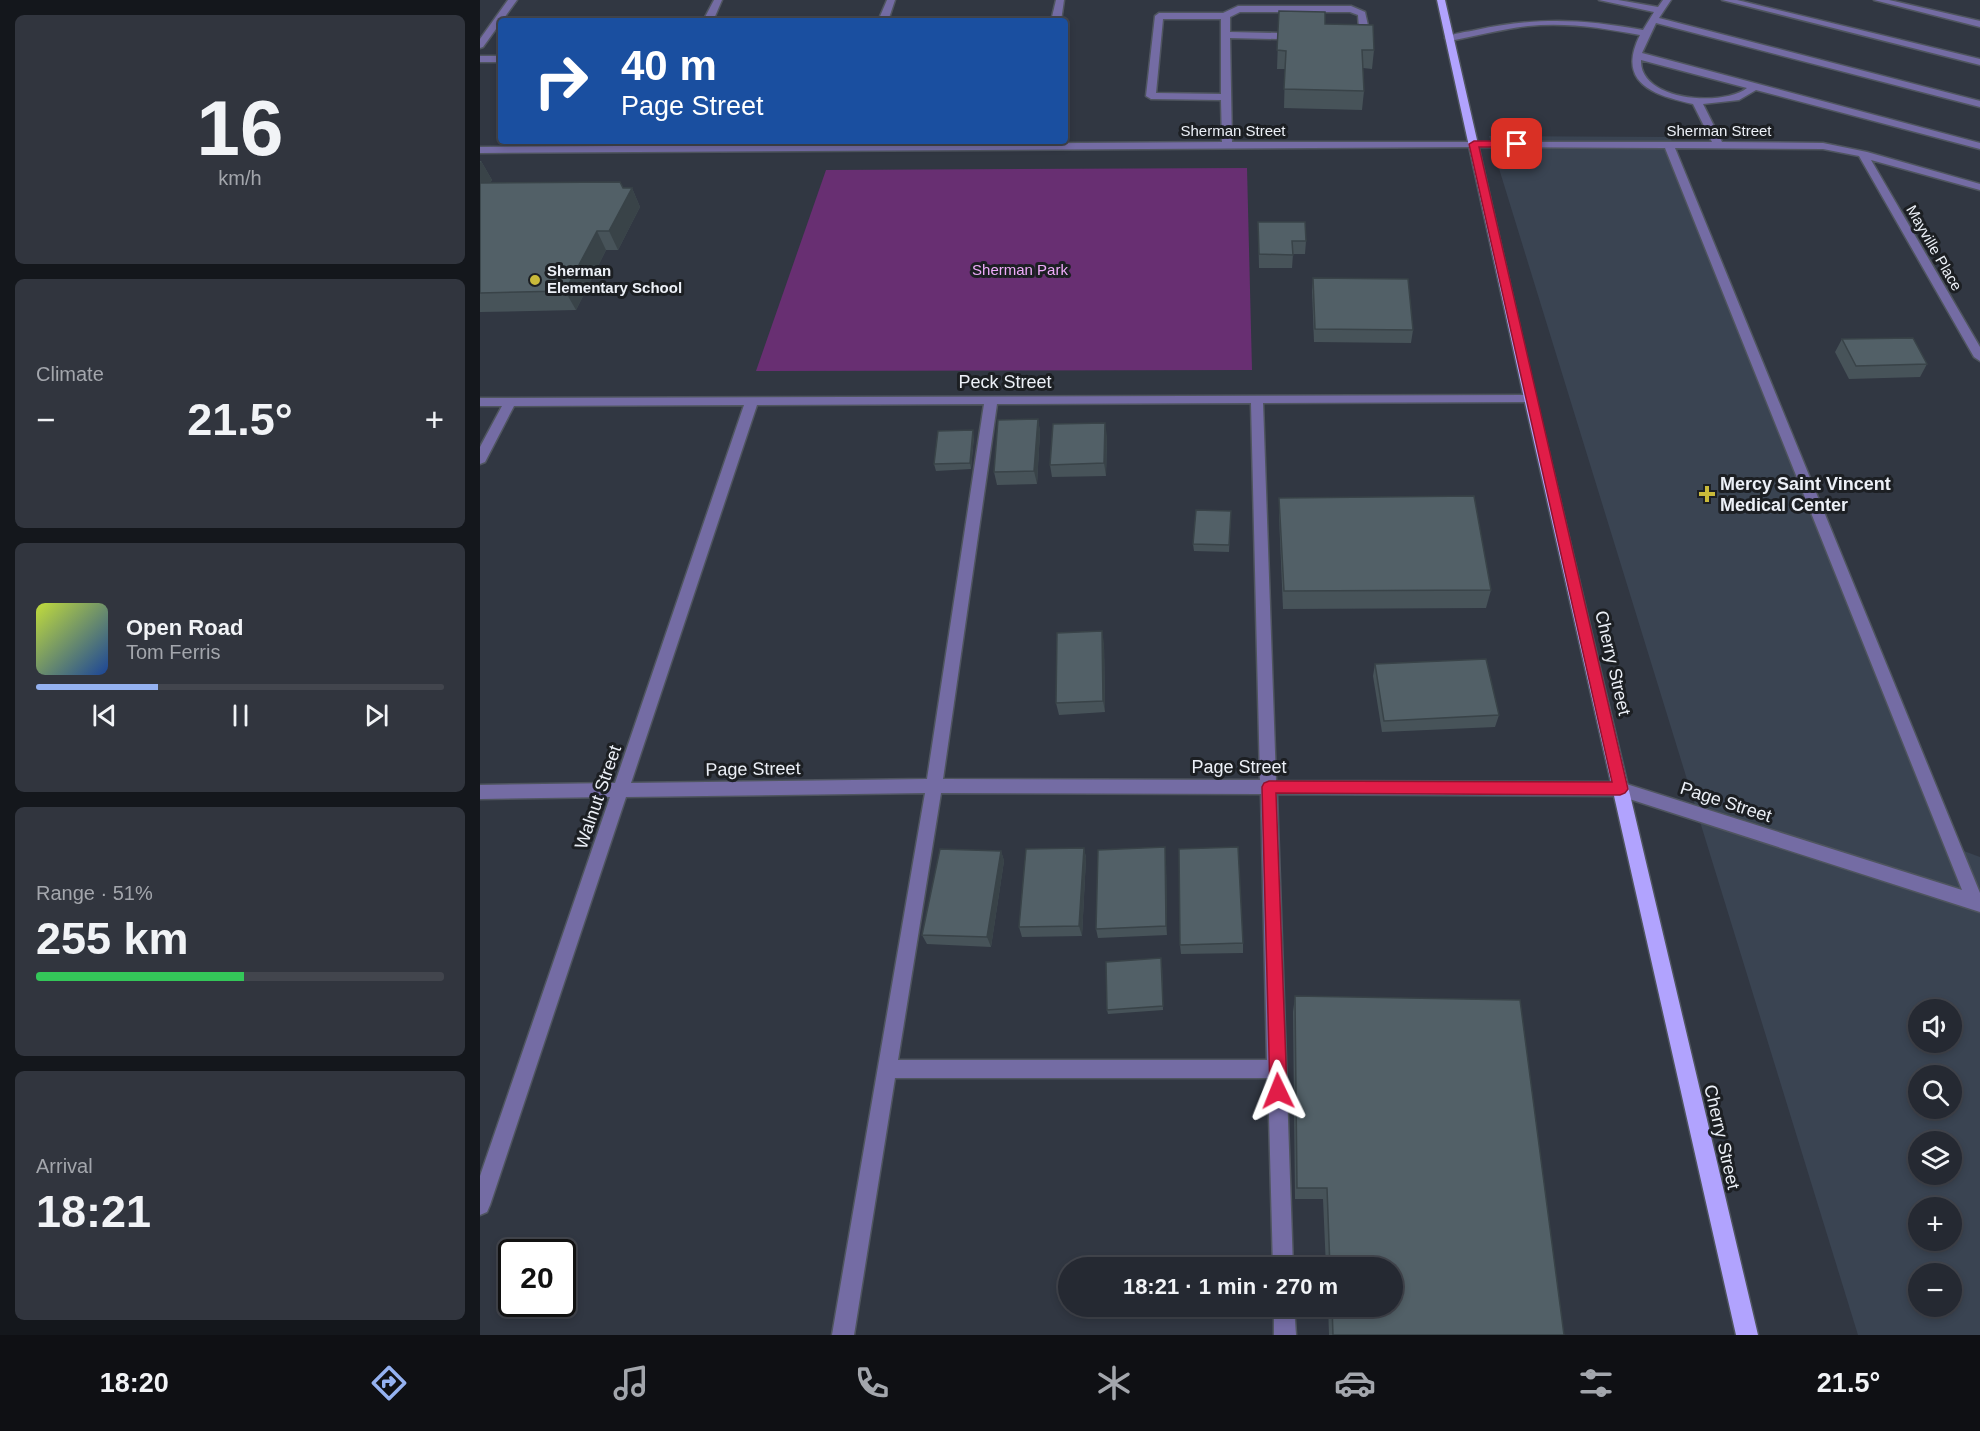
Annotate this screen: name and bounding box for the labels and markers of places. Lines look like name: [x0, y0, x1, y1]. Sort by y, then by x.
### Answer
pin: [1491, 118, 1542, 169]
place label: Sherman Elementary School: [547, 262, 682, 296]
marker: Sherman Elementary School: [528, 273, 542, 287]
place label: Mercy Saint Vincent Medical Center: [1720, 474, 1891, 515]
marker: Mercy Saint Vincent Medical Center: [1698, 485, 1716, 503]

